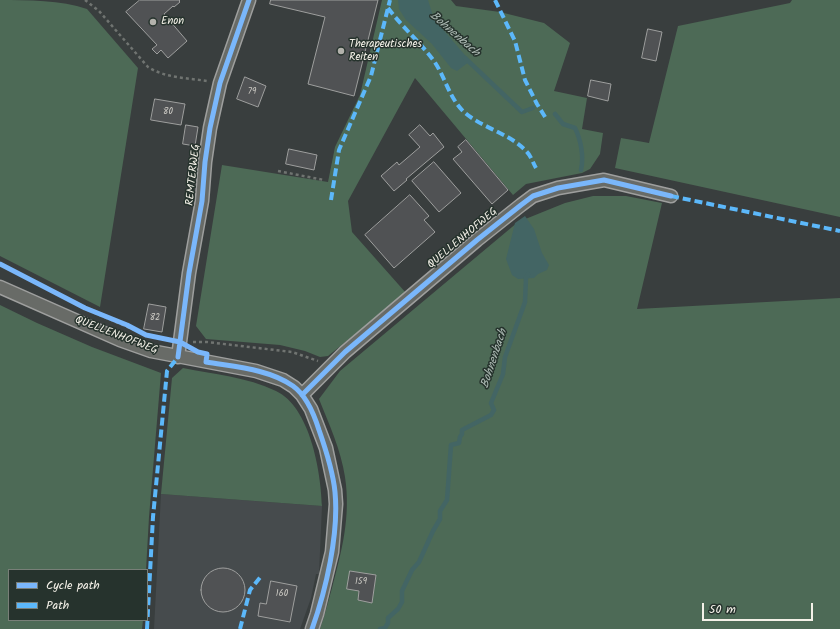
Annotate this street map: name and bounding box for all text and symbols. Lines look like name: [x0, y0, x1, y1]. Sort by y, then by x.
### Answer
water label: Bohnenbach: [426, 9, 482, 61]
place label: Enon: [161, 15, 184, 29]
marker: Enon: [148, 17, 158, 27]
place label: Therapeutisches Reiten: [349, 38, 422, 64]
marker: Therapeutisches Reiten: [336, 46, 346, 56]
house number: 79: [248, 87, 256, 97]
house number: 80: [163, 107, 173, 117]
street label: REMTERWEG: [184, 143, 204, 207]
street label: QUELLENHOFWEG: [425, 206, 501, 272]
house number: 82: [150, 313, 160, 323]
street label: QUELLENHOFWEG: [73, 314, 159, 358]
water label: Bohnenbach: [479, 328, 511, 390]
legend: [8, 569, 148, 621]
text: Cycle path: [46, 576, 100, 595]
house number: 159: [355, 577, 367, 587]
house number: 160: [276, 589, 288, 599]
scale bar: [704, 595, 815, 621]
text: Path: [46, 596, 69, 615]
text: 50 m: [709, 600, 736, 619]

